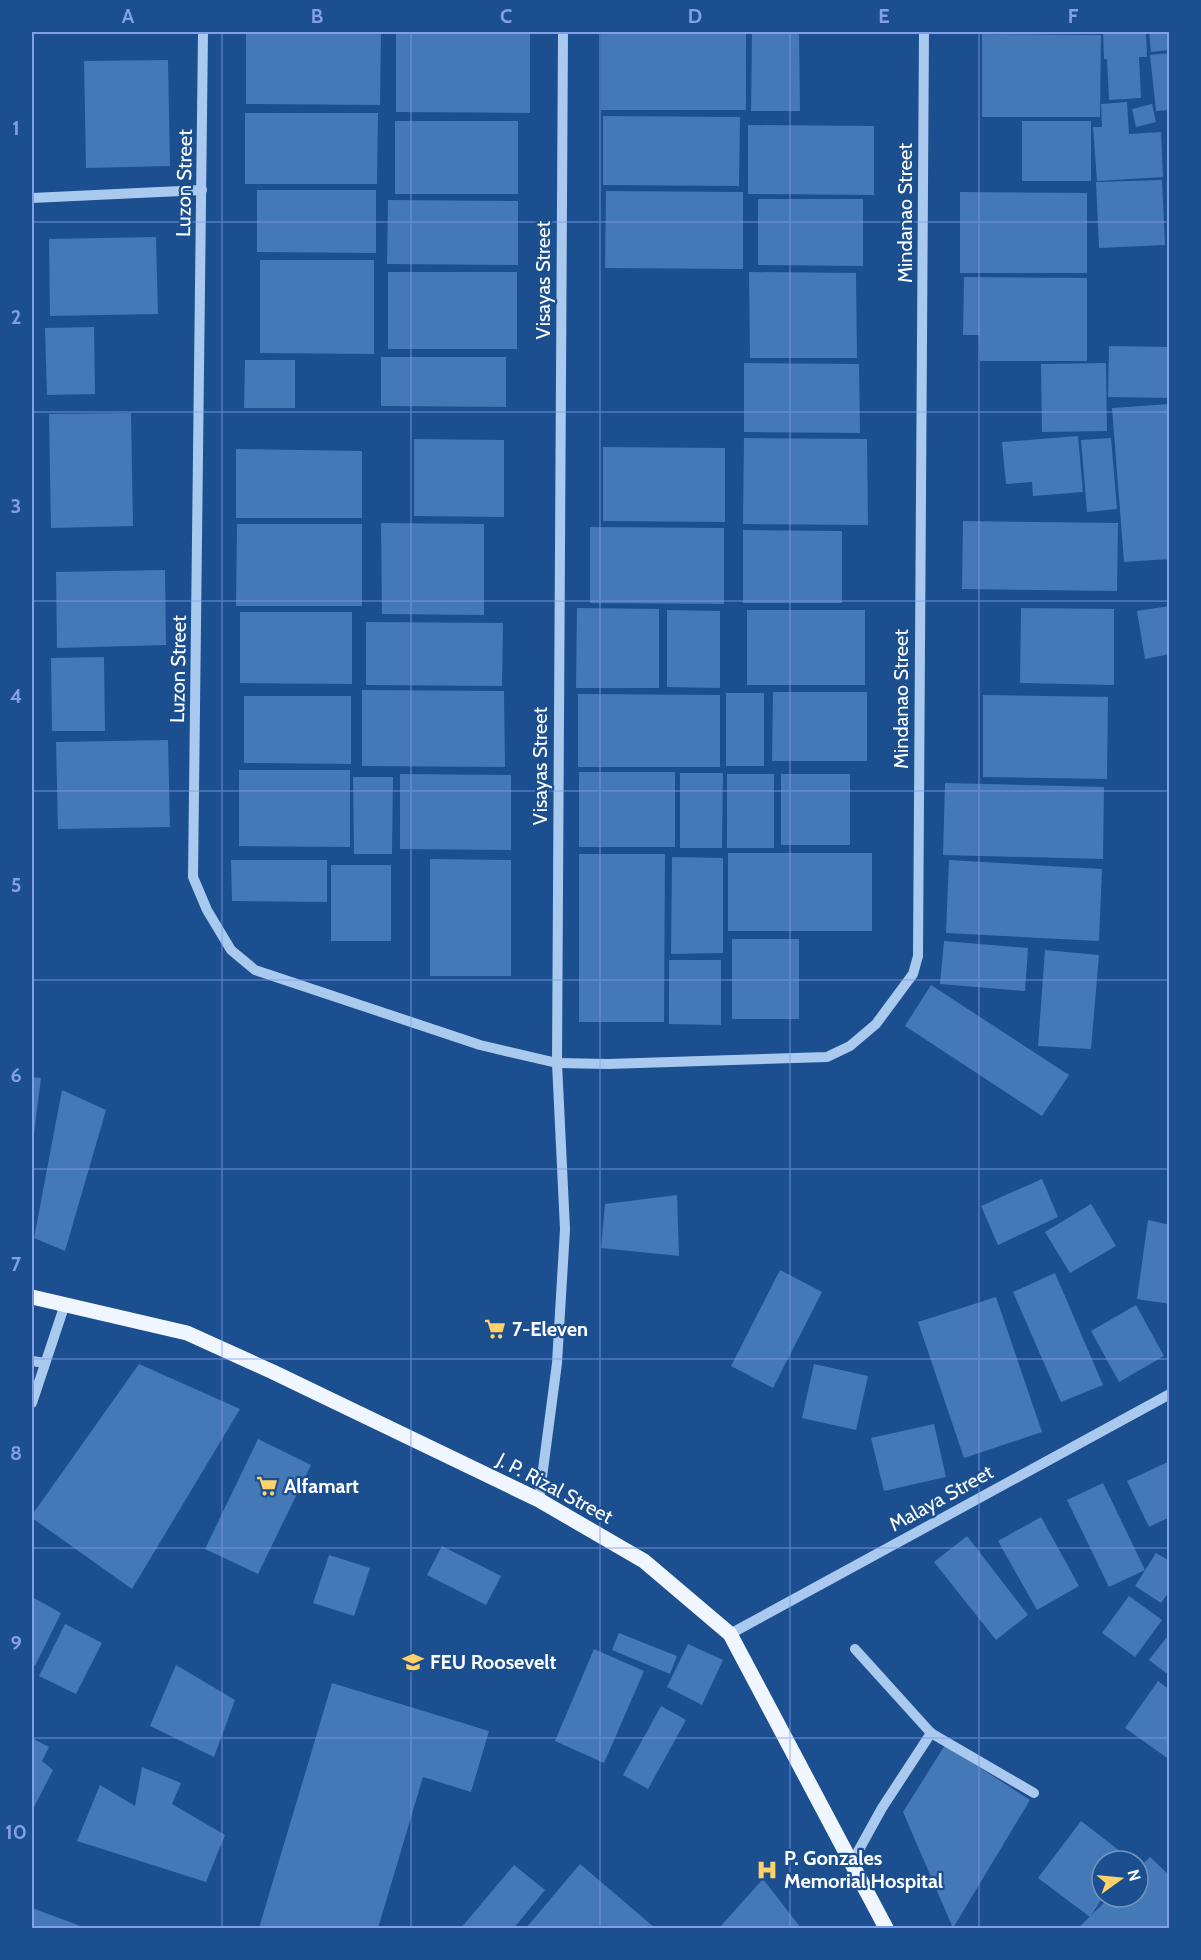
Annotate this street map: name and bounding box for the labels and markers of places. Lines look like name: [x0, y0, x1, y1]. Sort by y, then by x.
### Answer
supermarket icon: 7-Eleven: [483, 1317, 507, 1341]
place label: 7-Eleven: [512, 1317, 588, 1341]
supermarket icon: Alfamart: [255, 1474, 279, 1498]
place label: Alfamart: [284, 1474, 359, 1498]
school or university icon: FEU Roosevelt: [401, 1650, 425, 1674]
place label: FEU Roosevelt: [430, 1650, 557, 1674]
place label: P. Gonzales Memorial Hospital: [784, 1846, 943, 1893]
hospital icon: P. Gonzales Memorial Hospital: [755, 1858, 779, 1882]

